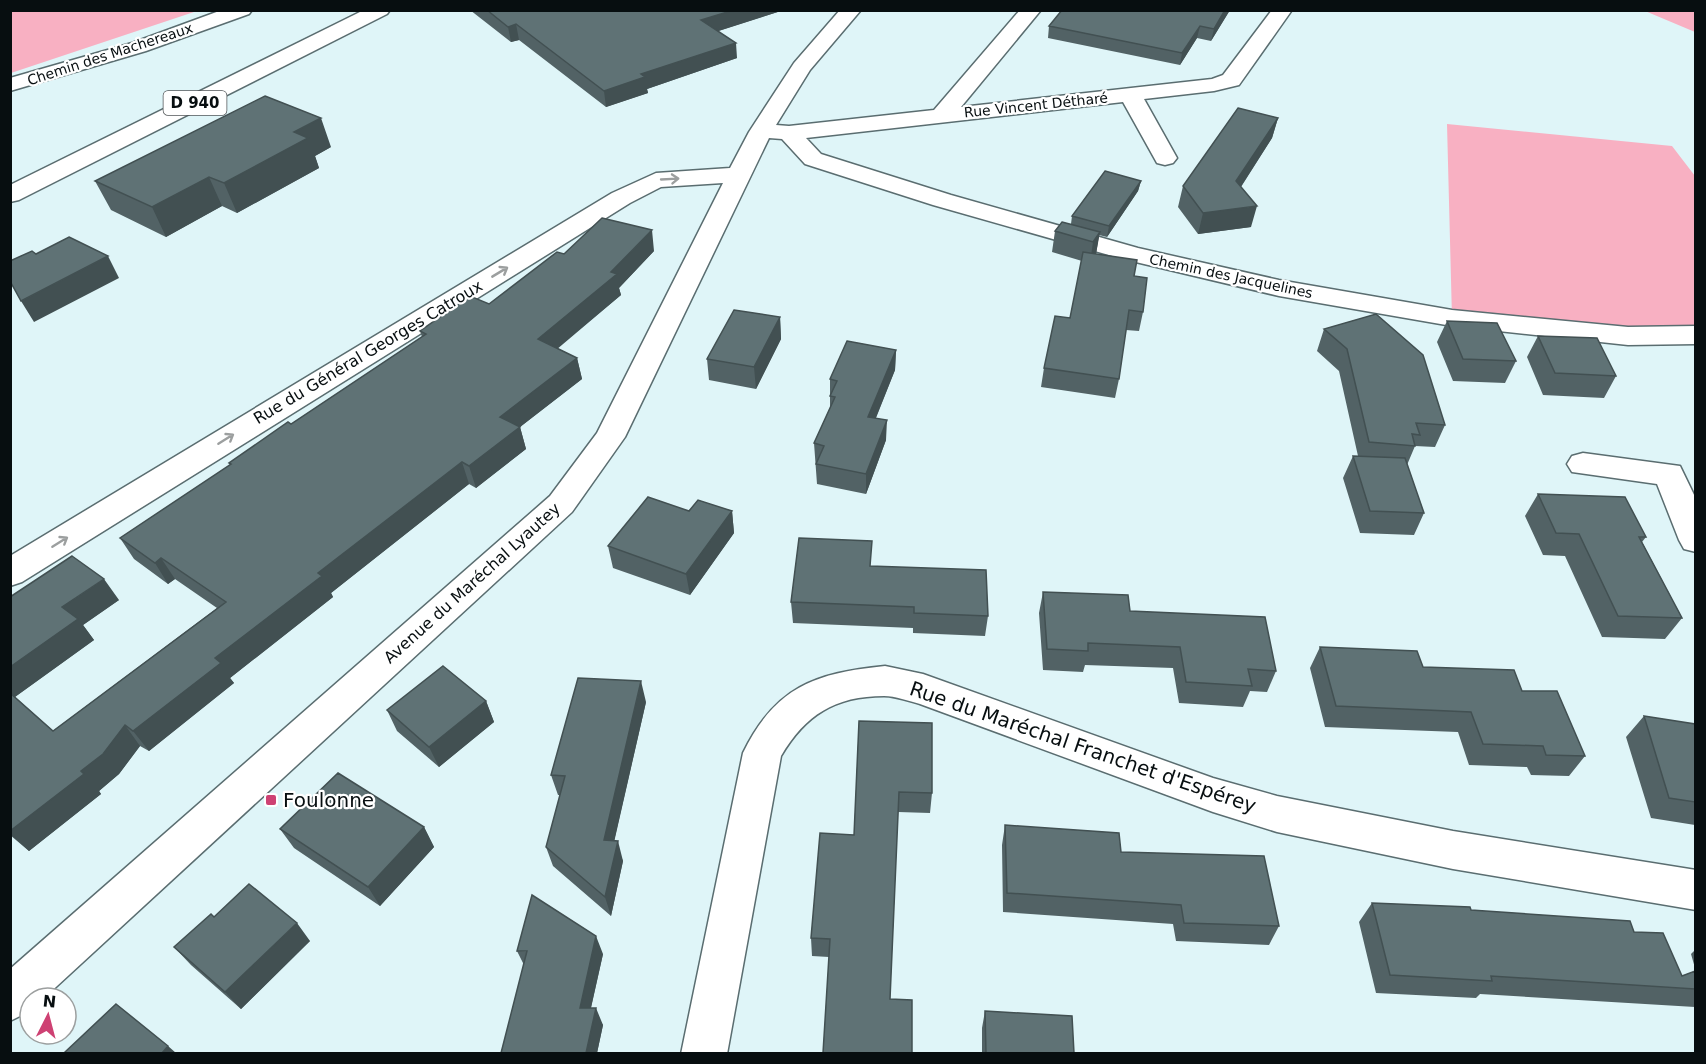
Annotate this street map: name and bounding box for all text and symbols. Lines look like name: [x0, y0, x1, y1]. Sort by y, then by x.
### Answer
street label: Chemin des Machereaux: [25, 20, 195, 88]
street label: Rue Vincent Détharé: [963, 89, 1109, 121]
road number: D 940: [164, 91, 226, 115]
one-way arrow: [659, 174, 679, 185]
street label: Chemin des Jacquelines: [1148, 251, 1314, 301]
one-way arrow: [491, 265, 508, 278]
street label: Rue du Général Georges Catroux: [250, 276, 486, 428]
one-way arrow: [217, 433, 234, 445]
street label: Avenue du Maréchal Lyautey: [380, 499, 564, 667]
one-way arrow: [51, 536, 68, 548]
street label: Rue du Maréchal Franchet d'Espérey: [907, 676, 1260, 818]
place label: Foulonne: [283, 788, 374, 812]
marker: Foulonne: [264, 793, 278, 807]
north arrow: [18, 986, 78, 1046]
text: N: [42, 991, 57, 1012]

